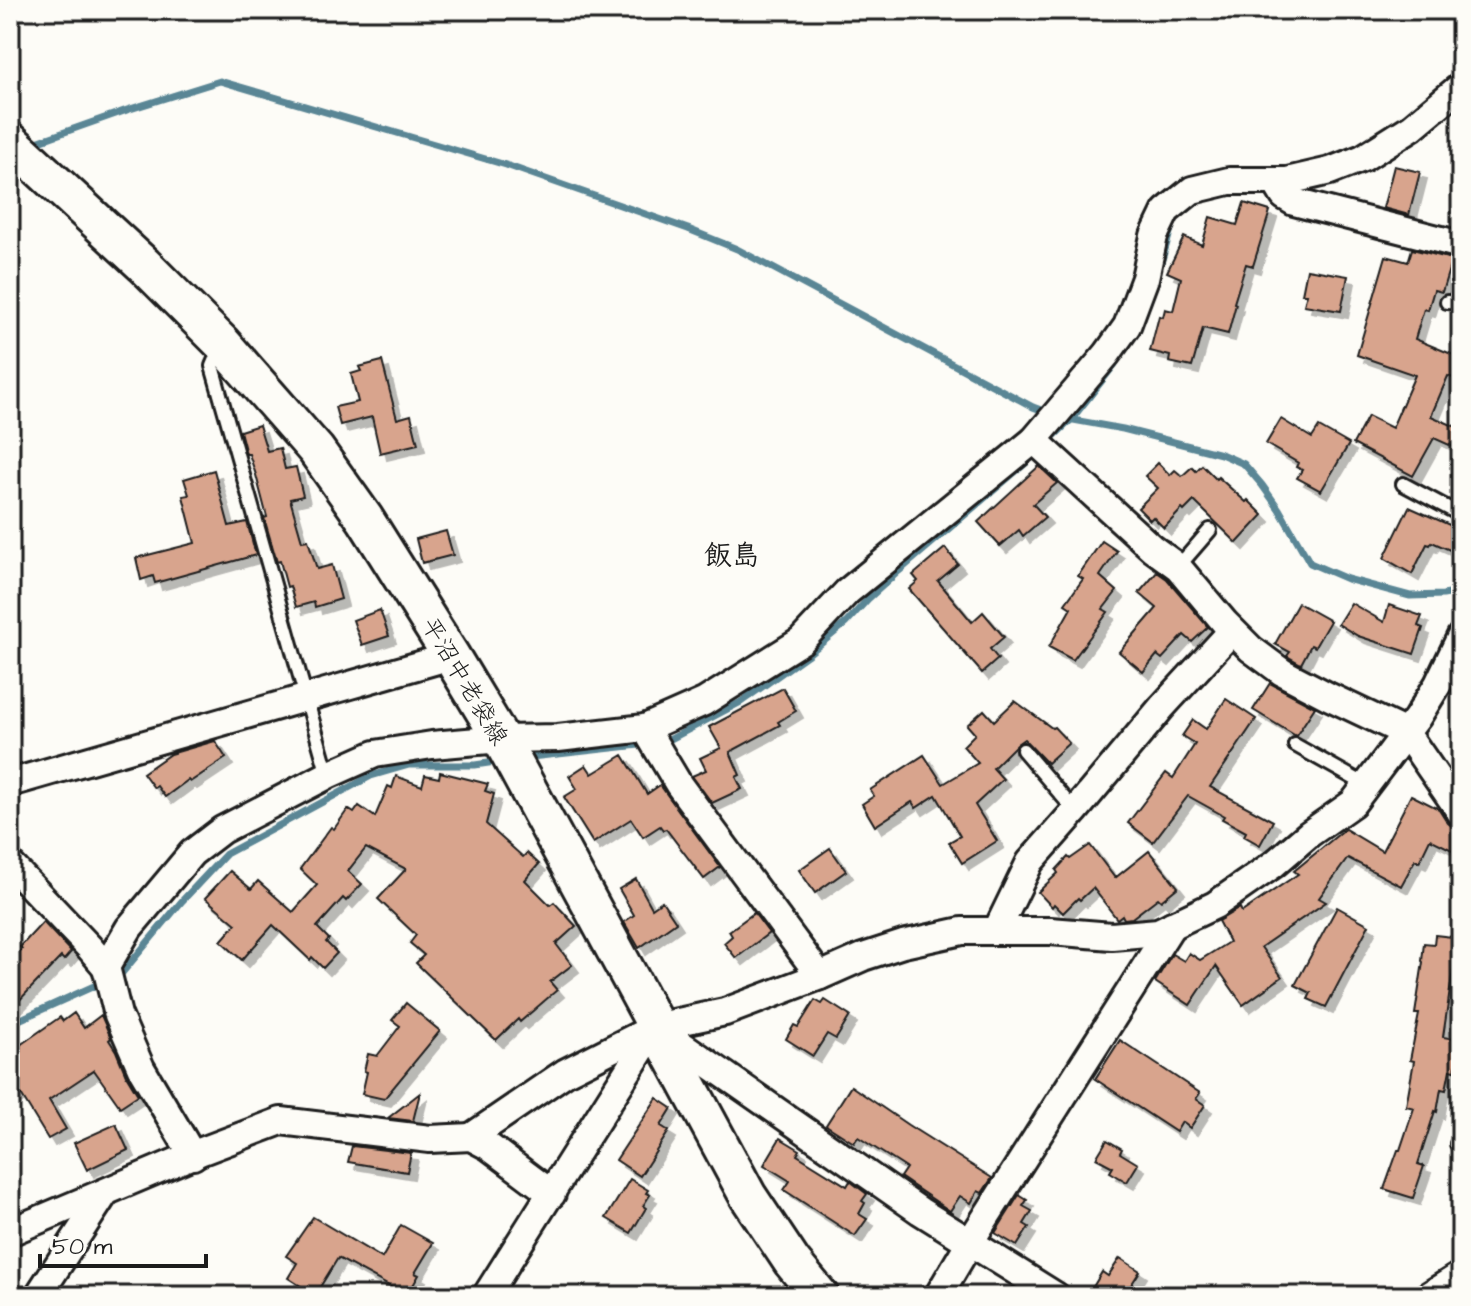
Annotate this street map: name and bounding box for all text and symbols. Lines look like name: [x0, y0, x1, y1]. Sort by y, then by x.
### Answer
district label: 飯島: [704, 536, 760, 575]
street label: 平沼中老袋線: [412, 611, 516, 752]
scale bar: [40, 1218, 206, 1268]
text: 50 m: [52, 1230, 113, 1264]

